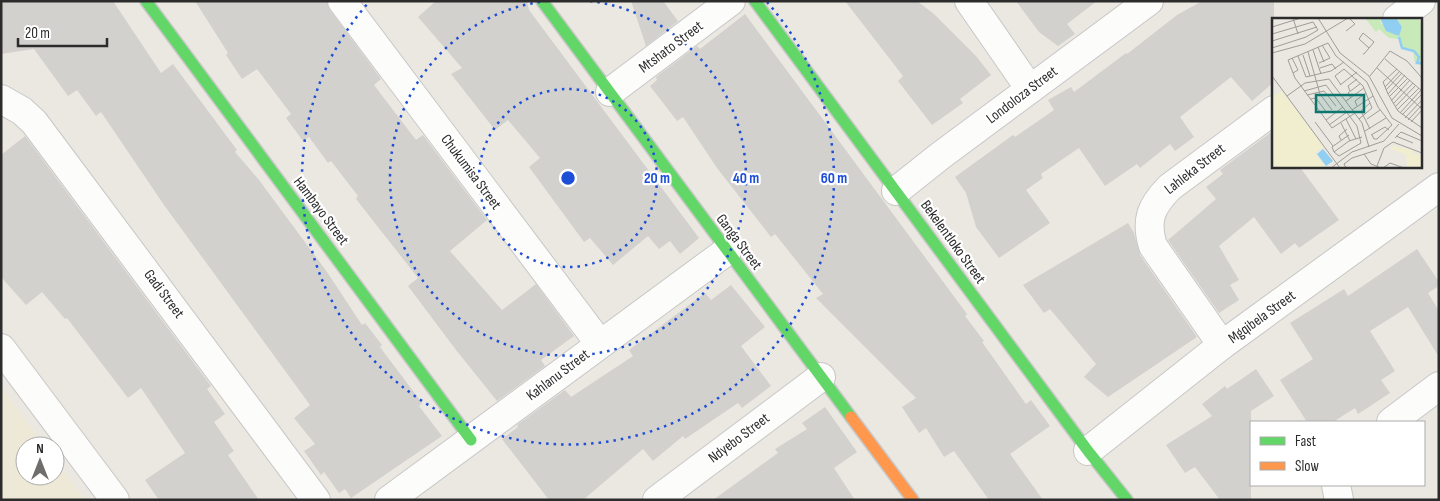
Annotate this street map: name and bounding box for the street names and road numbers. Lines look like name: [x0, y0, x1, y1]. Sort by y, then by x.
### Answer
street label: Mtshato Street: [635, 16, 707, 77]
street label: Londoloza Street: [982, 62, 1062, 128]
street label: Chukumisa Street: [436, 131, 506, 214]
street label: Lahleka Street: [1161, 139, 1230, 199]
street label: Hambayo Street: [289, 173, 353, 249]
street label: Bekelentloko Street: [916, 196, 990, 288]
street label: Ganga Street: [712, 210, 766, 274]
street label: Gadi Street: [139, 266, 189, 323]
street label: Mgqibela Street: [1225, 286, 1300, 348]
street label: Kahlanu Street: [523, 345, 594, 405]
street label: Ndyebo Street: [704, 408, 774, 467]

